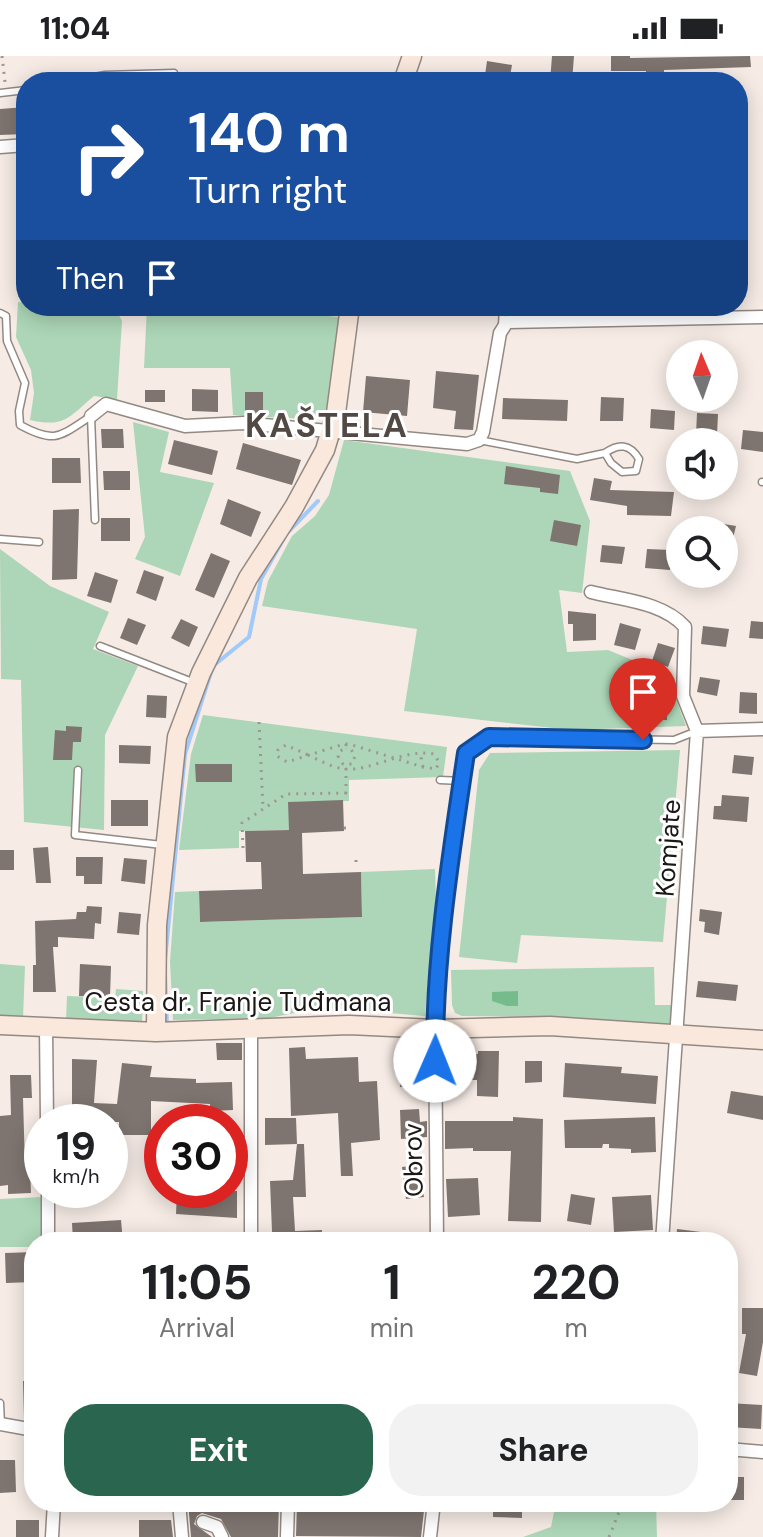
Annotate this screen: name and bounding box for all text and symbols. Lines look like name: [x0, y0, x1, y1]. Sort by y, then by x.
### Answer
text: 11:04: [40, 9, 110, 48]
text: 140 m: [188, 96, 350, 169]
icon: right: [56, 104, 160, 208]
text: Turn right: [188, 167, 347, 214]
icon: arrive: [140, 256, 184, 300]
text: Then: [56, 259, 124, 298]
north arrow: [666, 340, 738, 412]
map controls: [666, 340, 738, 588]
district label: KAŠTELA: [245, 403, 409, 448]
button: sound: [666, 428, 738, 500]
button: search: [666, 516, 738, 588]
pin: [609, 658, 677, 740]
icon: arrive: [621, 670, 665, 714]
street label: Komjate: [648, 798, 688, 898]
street label: Cesta dr. Franje Tuđmana: [85, 985, 391, 1019]
position arrow: [393, 1019, 477, 1103]
speed limit sign: 30: [144, 1104, 248, 1208]
text: 19: [56, 1120, 96, 1172]
street label: Obrov: [395, 1122, 431, 1197]
text: km/h: [52, 1163, 100, 1189]
text: 11:05: [141, 1251, 252, 1314]
text: 1: [383, 1251, 401, 1314]
text: 220: [532, 1251, 621, 1314]
text: Arrival: [159, 1311, 235, 1345]
text: min: [370, 1311, 414, 1345]
text: m: [564, 1311, 588, 1345]
button: Exit: [64, 1404, 373, 1496]
button: Share: [389, 1404, 698, 1496]

